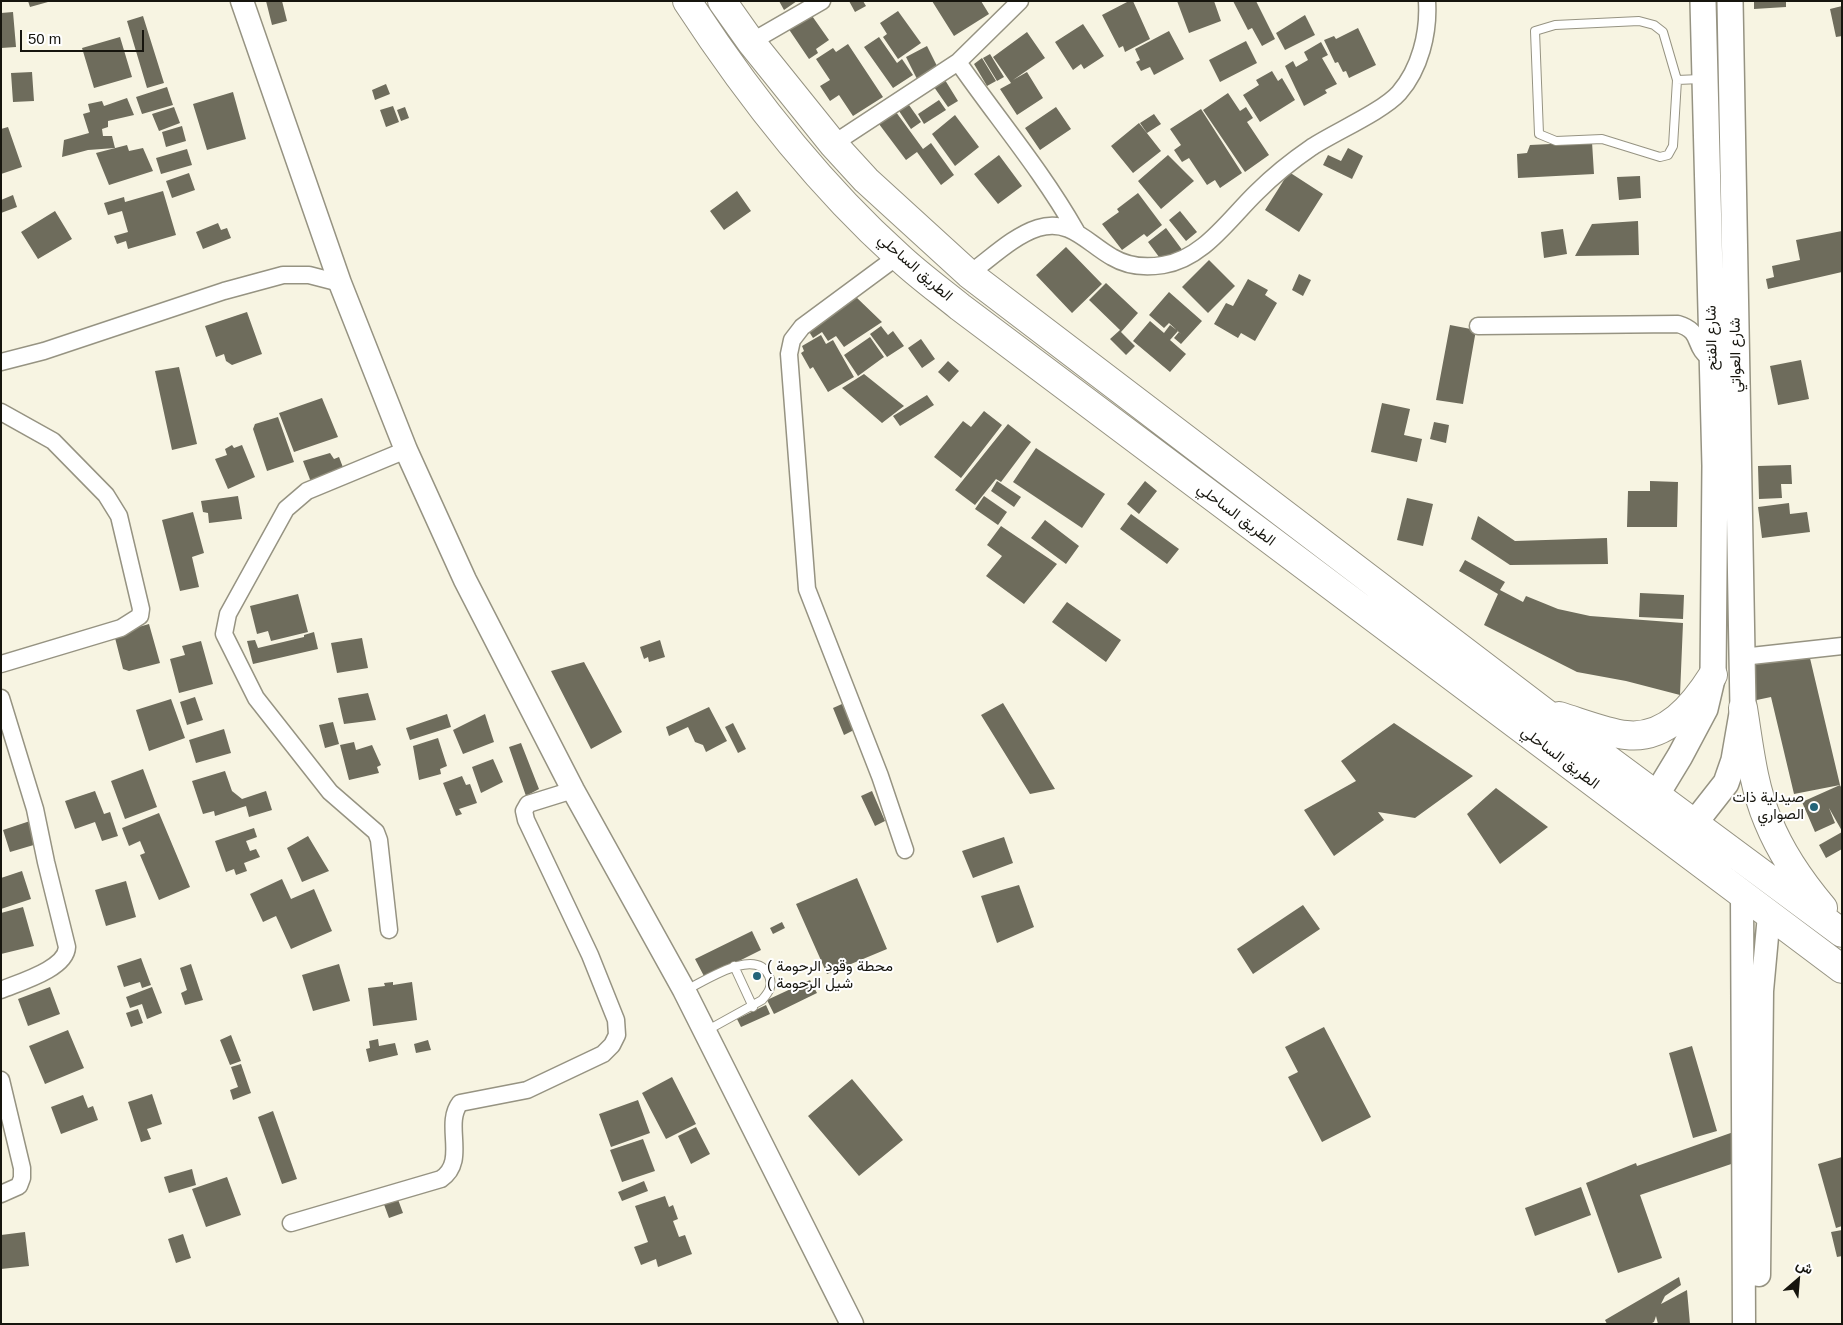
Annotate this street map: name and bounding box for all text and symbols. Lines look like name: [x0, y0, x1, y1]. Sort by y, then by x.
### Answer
scale bar: [22, 20, 146, 52]
text: 50 m: [28, 30, 61, 47]
street label: الطريق الساحلي: [874, 231, 956, 305]
street label: شارع الفتح: [1702, 305, 1722, 371]
street label: شارع العواتي: [1726, 317, 1746, 393]
street label: الطريق الساحلي: [1193, 480, 1279, 550]
street label: الطريق الساحلي: [1517, 723, 1603, 793]
place label: صيدلية ذات الصواري: [1733, 789, 1804, 824]
marker: صيدلية ذات الصواري: [1808, 801, 1820, 813]
place label: ( محطة وقود الرحومة ( شيل الرحومة: [767, 958, 893, 993]
marker: ( محطة وقود الرحومة ( شيل الرحومة: [751, 970, 763, 982]
north arrow: [1773, 1255, 1823, 1305]
text: ش: [1794, 1256, 1816, 1278]

